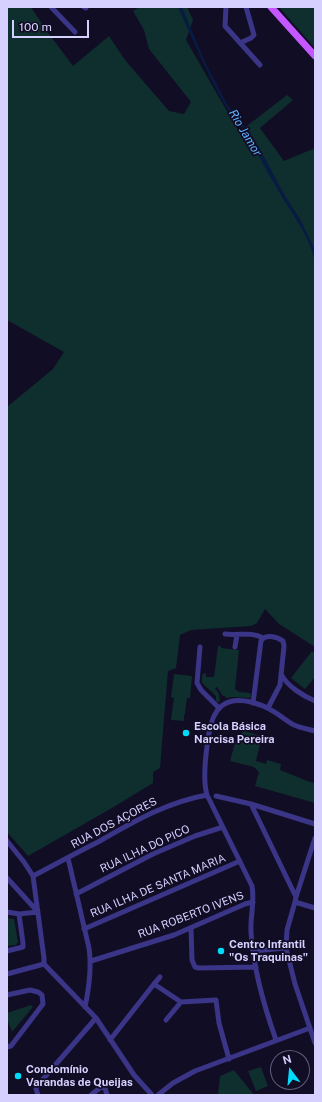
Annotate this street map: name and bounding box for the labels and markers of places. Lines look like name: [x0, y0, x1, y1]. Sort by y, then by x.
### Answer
place label: Escola Básica Narcisa Pereira: [194, 720, 275, 746]
marker: Escola Básica Narcisa Pereira: [181, 728, 191, 738]
place label: Centro Infantil "Os Traquinas": [229, 938, 308, 964]
marker: Centro Infantil "Os Traquinas": [216, 946, 226, 956]
place label: Condomínio Varandas de Queijas: [26, 1063, 133, 1089]
marker: Condomínio Varandas de Queijas: [13, 1071, 23, 1081]

